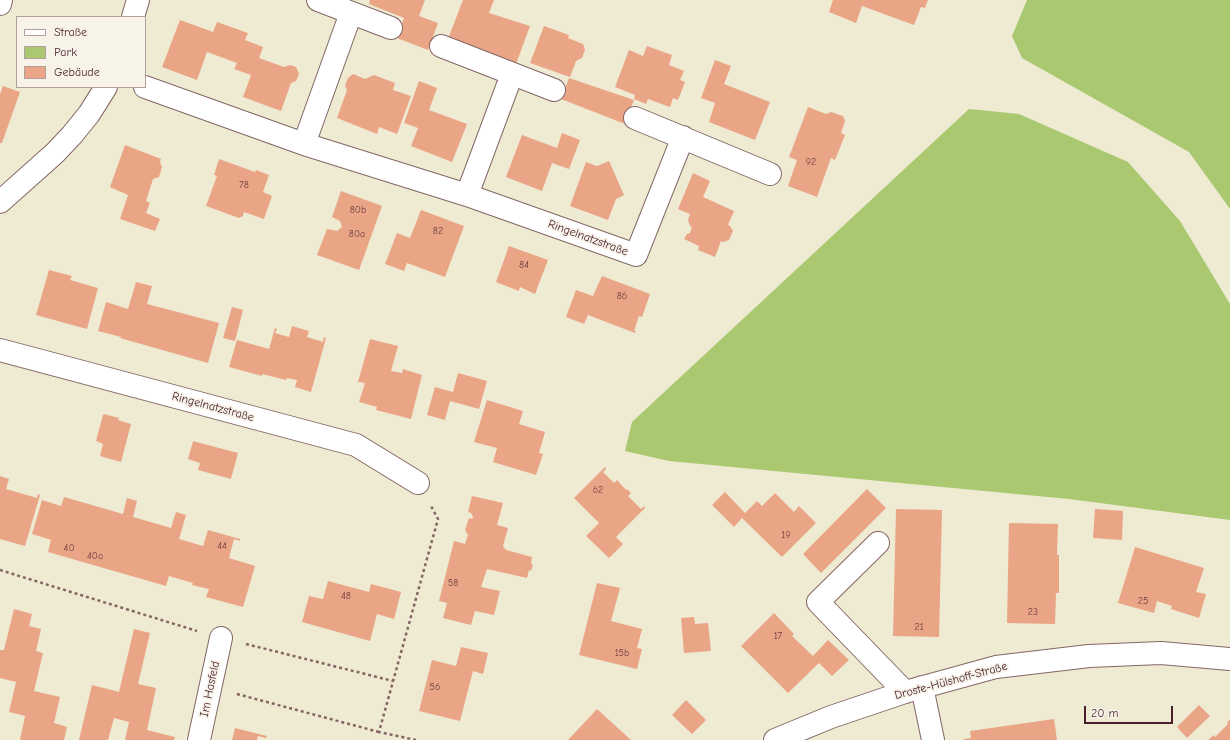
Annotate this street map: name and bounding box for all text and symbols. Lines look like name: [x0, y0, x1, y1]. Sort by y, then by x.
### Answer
legend: [16, 16, 146, 88]
text: Straße: [54, 25, 87, 39]
text: Park: [54, 45, 77, 59]
text: Gebäude: [54, 65, 100, 79]
house number: 92: [806, 156, 816, 168]
house number: 78: [239, 179, 249, 191]
house number: 80b: [350, 204, 366, 216]
street label: Ringelnatzstraße: [546, 217, 630, 259]
house number: 82: [433, 225, 443, 237]
house number: 80a: [349, 228, 365, 240]
house number: 84: [519, 259, 529, 271]
house number: 86: [617, 290, 627, 302]
street label: Ringelnatzstraße: [170, 389, 256, 425]
house number: 62: [593, 484, 603, 496]
house number: 19: [781, 529, 791, 541]
house number: 44: [217, 540, 227, 552]
house number: 40: [64, 542, 74, 554]
house number: 40a: [87, 550, 103, 562]
house number: 58: [448, 577, 458, 589]
house number: 48: [341, 590, 351, 602]
house number: 25: [1138, 595, 1148, 607]
house number: 23: [1028, 606, 1038, 618]
house number: 21: [914, 621, 924, 633]
house number: 17: [774, 630, 782, 642]
house number: 15b: [615, 647, 629, 659]
street label: Droste-Hülshoff-Straße: [893, 659, 1009, 703]
street label: Im Hasfeld: [197, 660, 223, 718]
house number: 56: [430, 681, 440, 693]
scale bar: [1086, 698, 1175, 724]
text: 20 m: [1091, 706, 1119, 720]

